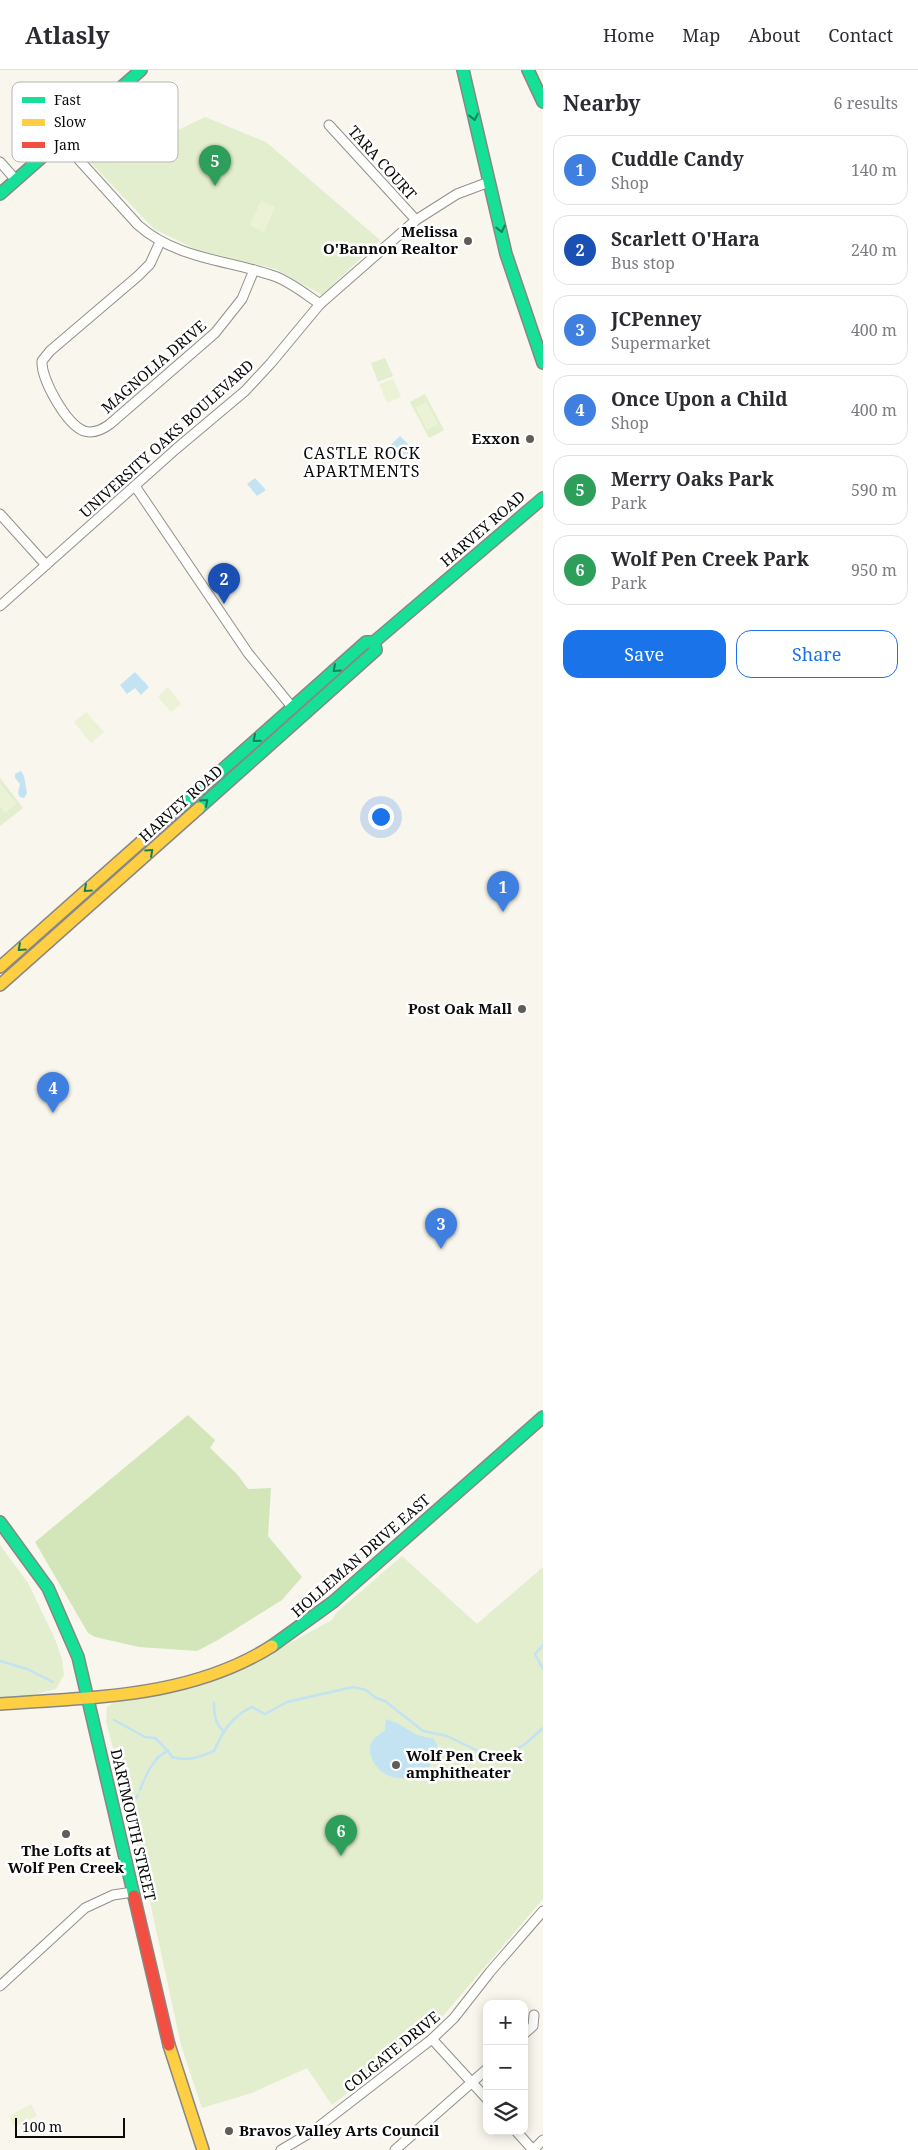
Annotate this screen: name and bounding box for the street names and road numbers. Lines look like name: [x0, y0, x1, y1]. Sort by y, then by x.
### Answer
street label: TARA COURT: [344, 121, 421, 204]
street label: MAGNOLIA DRIVE: [97, 315, 210, 417]
street label: UNIVERSITY OAKS BOULEVARD: [75, 355, 258, 522]
street label: HARVEY ROAD: [436, 486, 529, 571]
street label: HARVEY ROAD: [134, 760, 227, 846]
street label: HOLLEMAN DRIVE EAST: [287, 1489, 434, 1621]
street label: DARTMOUTH STREET: [107, 1747, 161, 1903]
street label: COLGATE DRIVE: [339, 2006, 444, 2096]

